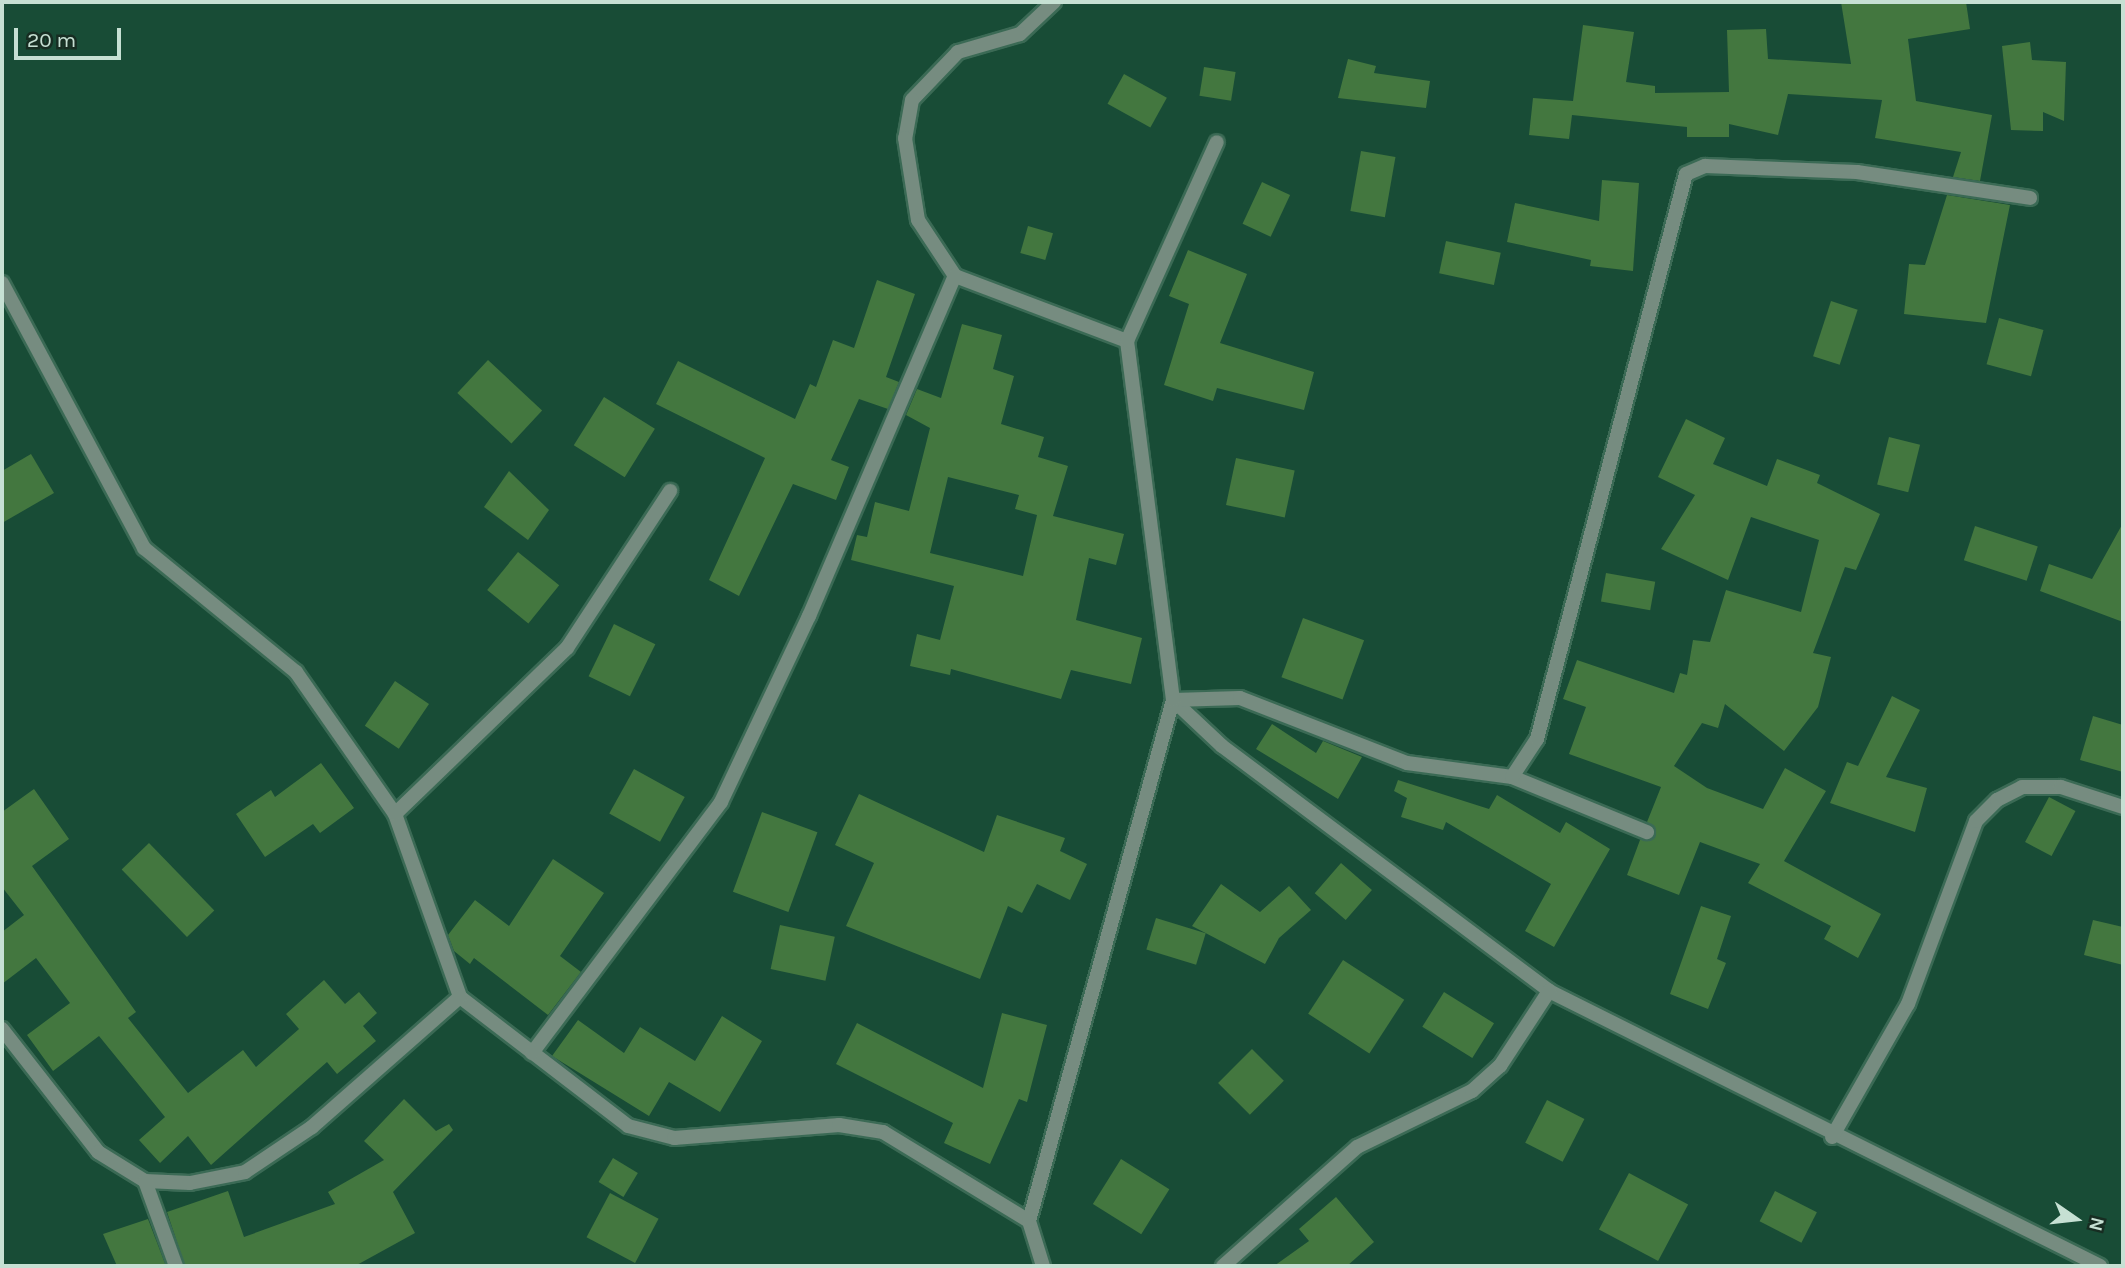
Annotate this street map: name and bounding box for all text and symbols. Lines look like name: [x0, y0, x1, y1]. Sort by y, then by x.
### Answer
scale bar: [18, 14, 124, 58]
text: 20 m: [27, 28, 76, 52]
north arrow: [2041, 1184, 2111, 1254]
text: N: [2084, 1215, 2109, 1233]

